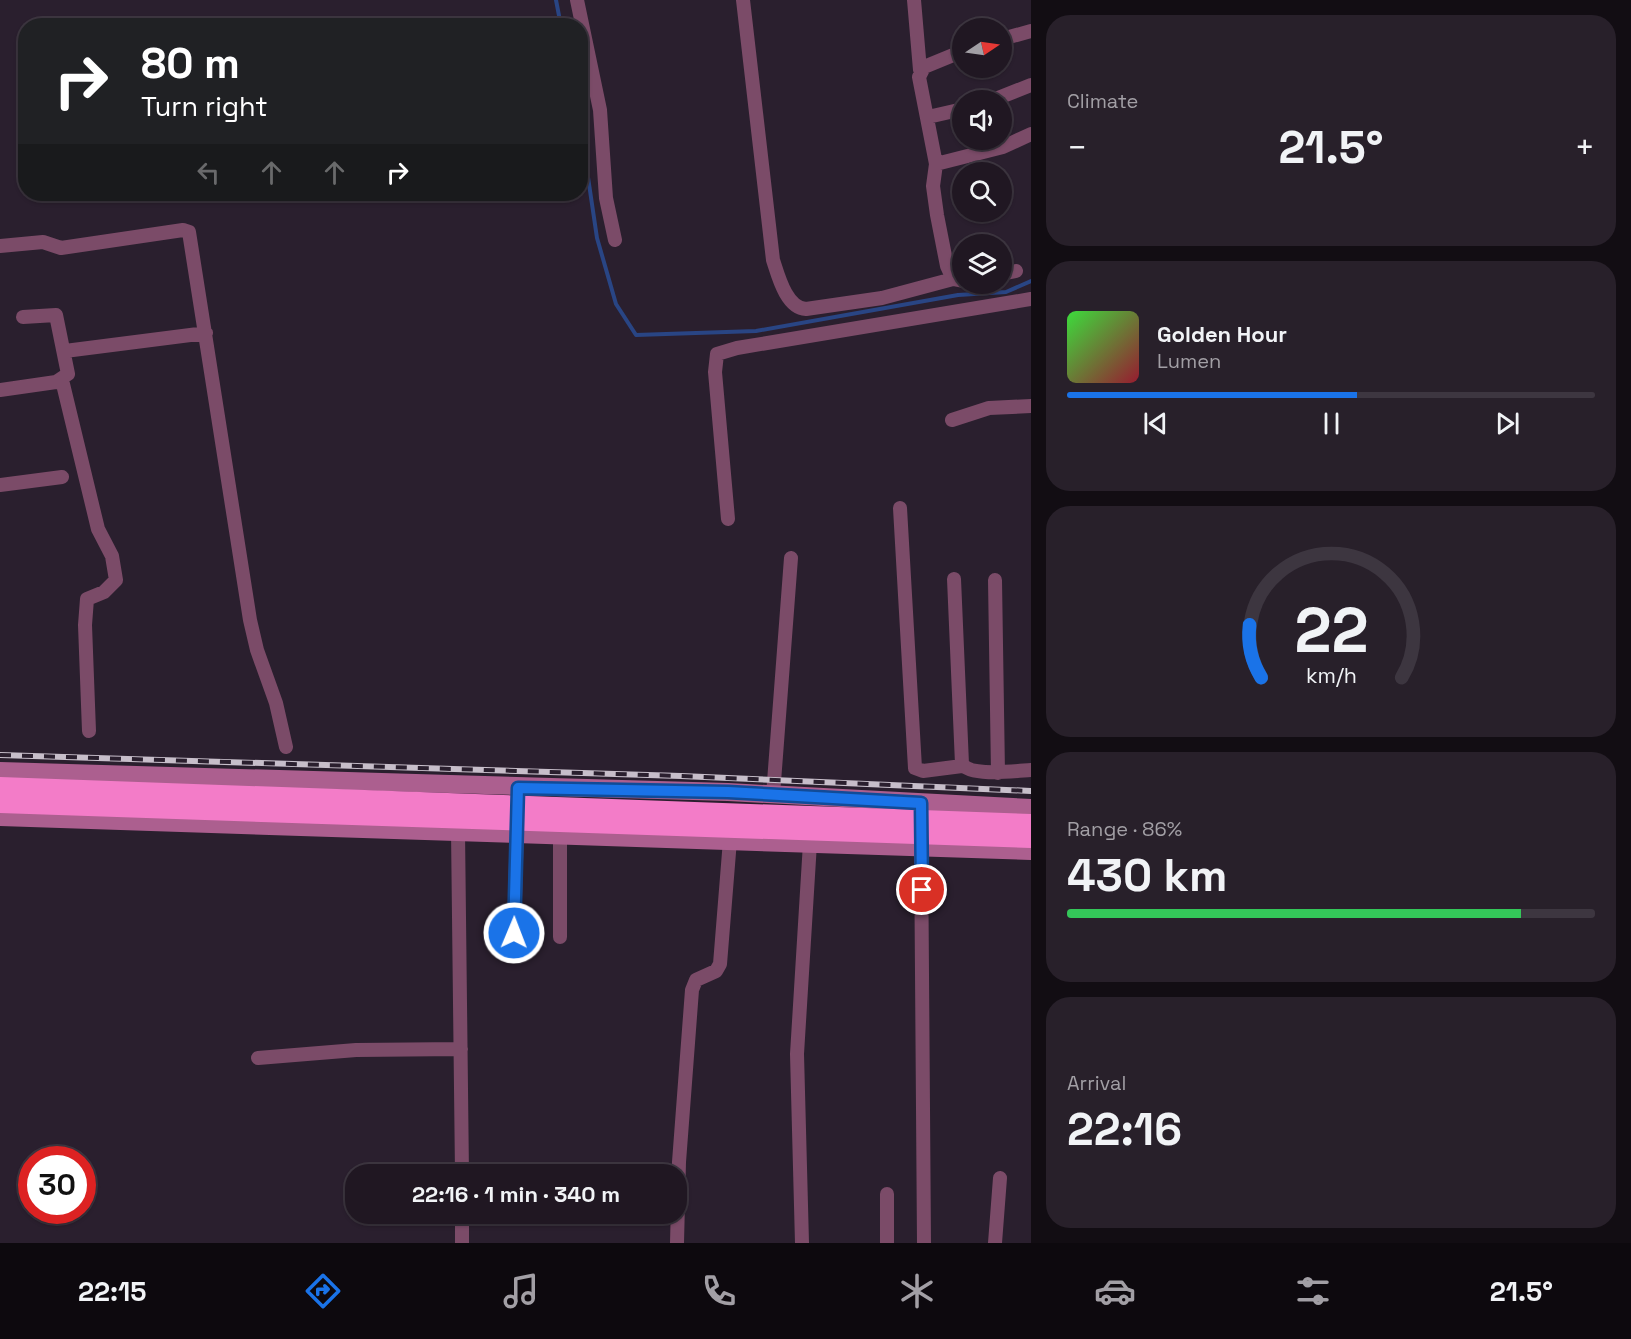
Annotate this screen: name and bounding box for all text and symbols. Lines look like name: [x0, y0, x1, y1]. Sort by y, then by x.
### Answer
north arrow: [952, 18, 1012, 78]
map controls: [952, 18, 1012, 294]
text: 80 m: [141, 37, 240, 90]
icon: right: [42, 42, 120, 120]
text: Climate: [1067, 88, 1138, 114]
text: Turn right: [141, 89, 268, 124]
button: sound: [952, 90, 1012, 150]
text: 21.5°: [1278, 119, 1384, 176]
text: −: [1067, 127, 1087, 169]
text: +: [1575, 127, 1595, 169]
icon: left: [192, 156, 225, 189]
icon: ahead: [255, 156, 288, 189]
icon: ahead: [318, 156, 351, 189]
icon: right: [381, 156, 414, 189]
button: search: [952, 162, 1012, 222]
button: layers: [952, 234, 1012, 294]
text: Golden Hour: [1157, 320, 1287, 348]
text: Lumen: [1157, 348, 1221, 374]
icon: previous: [1139, 407, 1172, 440]
icon: pause: [1315, 407, 1348, 440]
icon: next: [1491, 407, 1524, 440]
text: 22: [1294, 592, 1368, 671]
text: km/h: [1305, 663, 1357, 690]
text: Range · 86%: [1067, 816, 1182, 842]
text: 430 km: [1067, 847, 1227, 904]
pin: [896, 864, 947, 915]
icon: arrive: [905, 873, 938, 906]
position arrow: [482, 901, 546, 965]
text: Arrival: [1067, 1070, 1126, 1096]
text: 22:16: [1067, 1101, 1182, 1158]
speed limit sign: 30: [18, 1146, 96, 1224]
text: 22:16 · 1 min · 340 m: [412, 1180, 620, 1208]
icon: directions: [302, 1270, 344, 1312]
icon: music: [500, 1270, 542, 1312]
icon: phone: [698, 1270, 740, 1312]
icon: climate: [896, 1270, 938, 1312]
icon: car: [1094, 1270, 1136, 1312]
icon: filters: [1292, 1270, 1334, 1312]
text: 22:15: [78, 1274, 146, 1309]
text: 21.5°: [1490, 1274, 1553, 1309]

